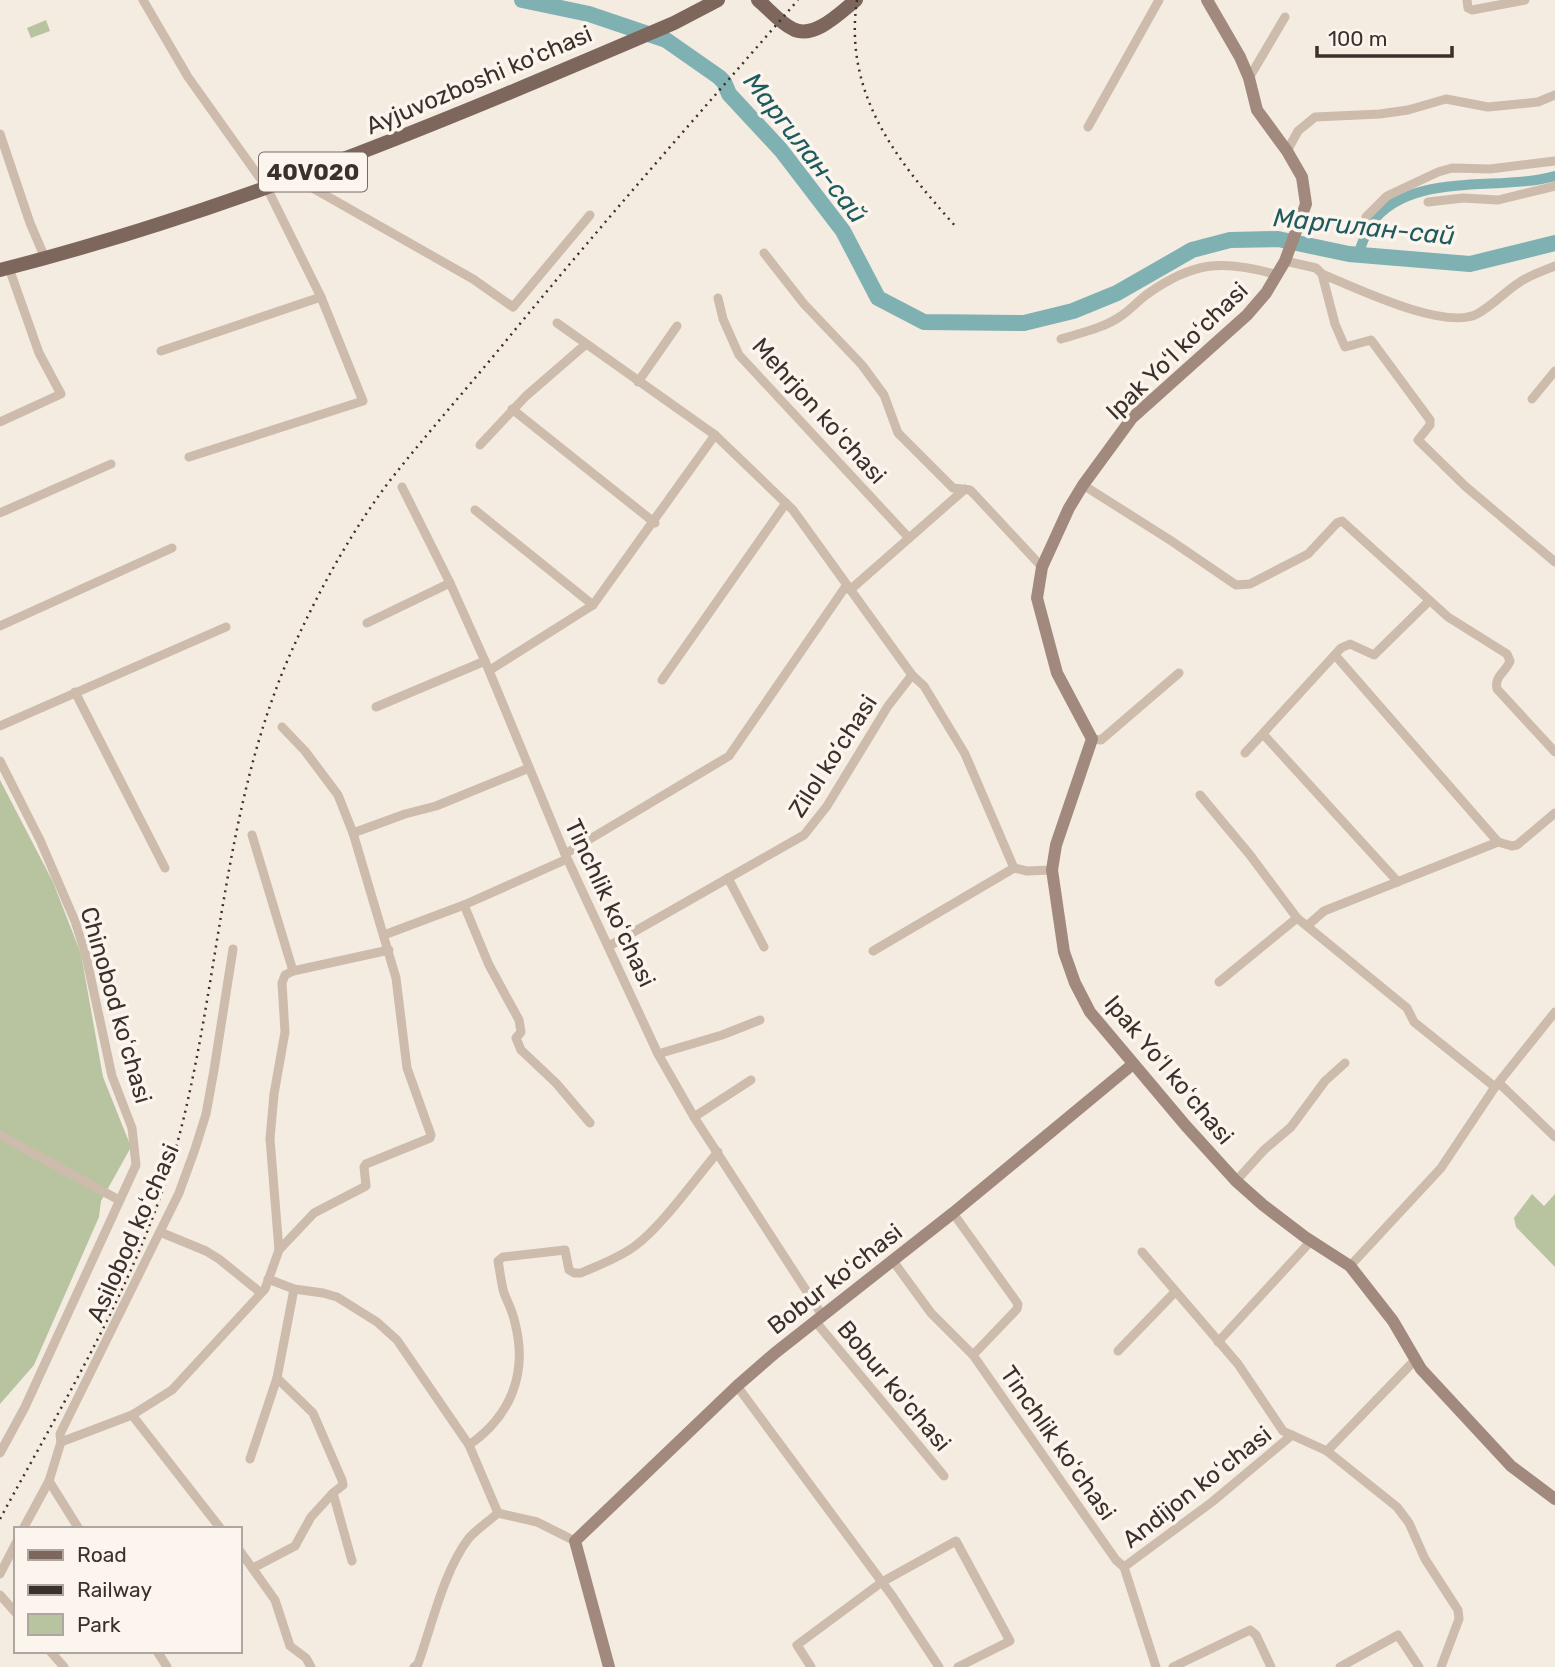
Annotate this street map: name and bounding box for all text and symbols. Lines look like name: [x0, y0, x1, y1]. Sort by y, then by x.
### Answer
scale bar: [1317, 14, 1452, 58]
street label: Ayjuvozboshi ko'chasi: [362, 20, 596, 140]
text: 100 m: [1328, 26, 1387, 51]
water label: Маргилан-сай: [737, 67, 873, 229]
road number: 40V020: [259, 153, 367, 192]
water label: Маргилан-сай: [1272, 202, 1456, 252]
street label: Ipak Yoʻl koʻchasi: [1100, 276, 1254, 426]
street label: Mehrjon koʻchasi: [746, 332, 892, 490]
street label: Zilol ko‘chasi: [783, 690, 883, 822]
street label: Tinchlik koʻchasi: [559, 815, 661, 991]
street label: Chinobod koʻchasi: [75, 904, 157, 1106]
street label: Ipak Yoʻl koʻchasi: [1099, 990, 1239, 1150]
street label: Asilobod koʻchasi: [81, 1140, 185, 1326]
street label: Bobur koʻchasi: [762, 1218, 908, 1340]
street label: Bobur ko'chasi: [831, 1315, 957, 1457]
street label: Tinchlik koʻchasi: [994, 1361, 1122, 1525]
street label: Andijon koʻchasi: [1117, 1420, 1277, 1554]
legend: [14, 1527, 242, 1653]
text: Road: [77, 1542, 127, 1567]
text: Railway: [77, 1577, 152, 1602]
text: Park: [77, 1612, 121, 1637]

